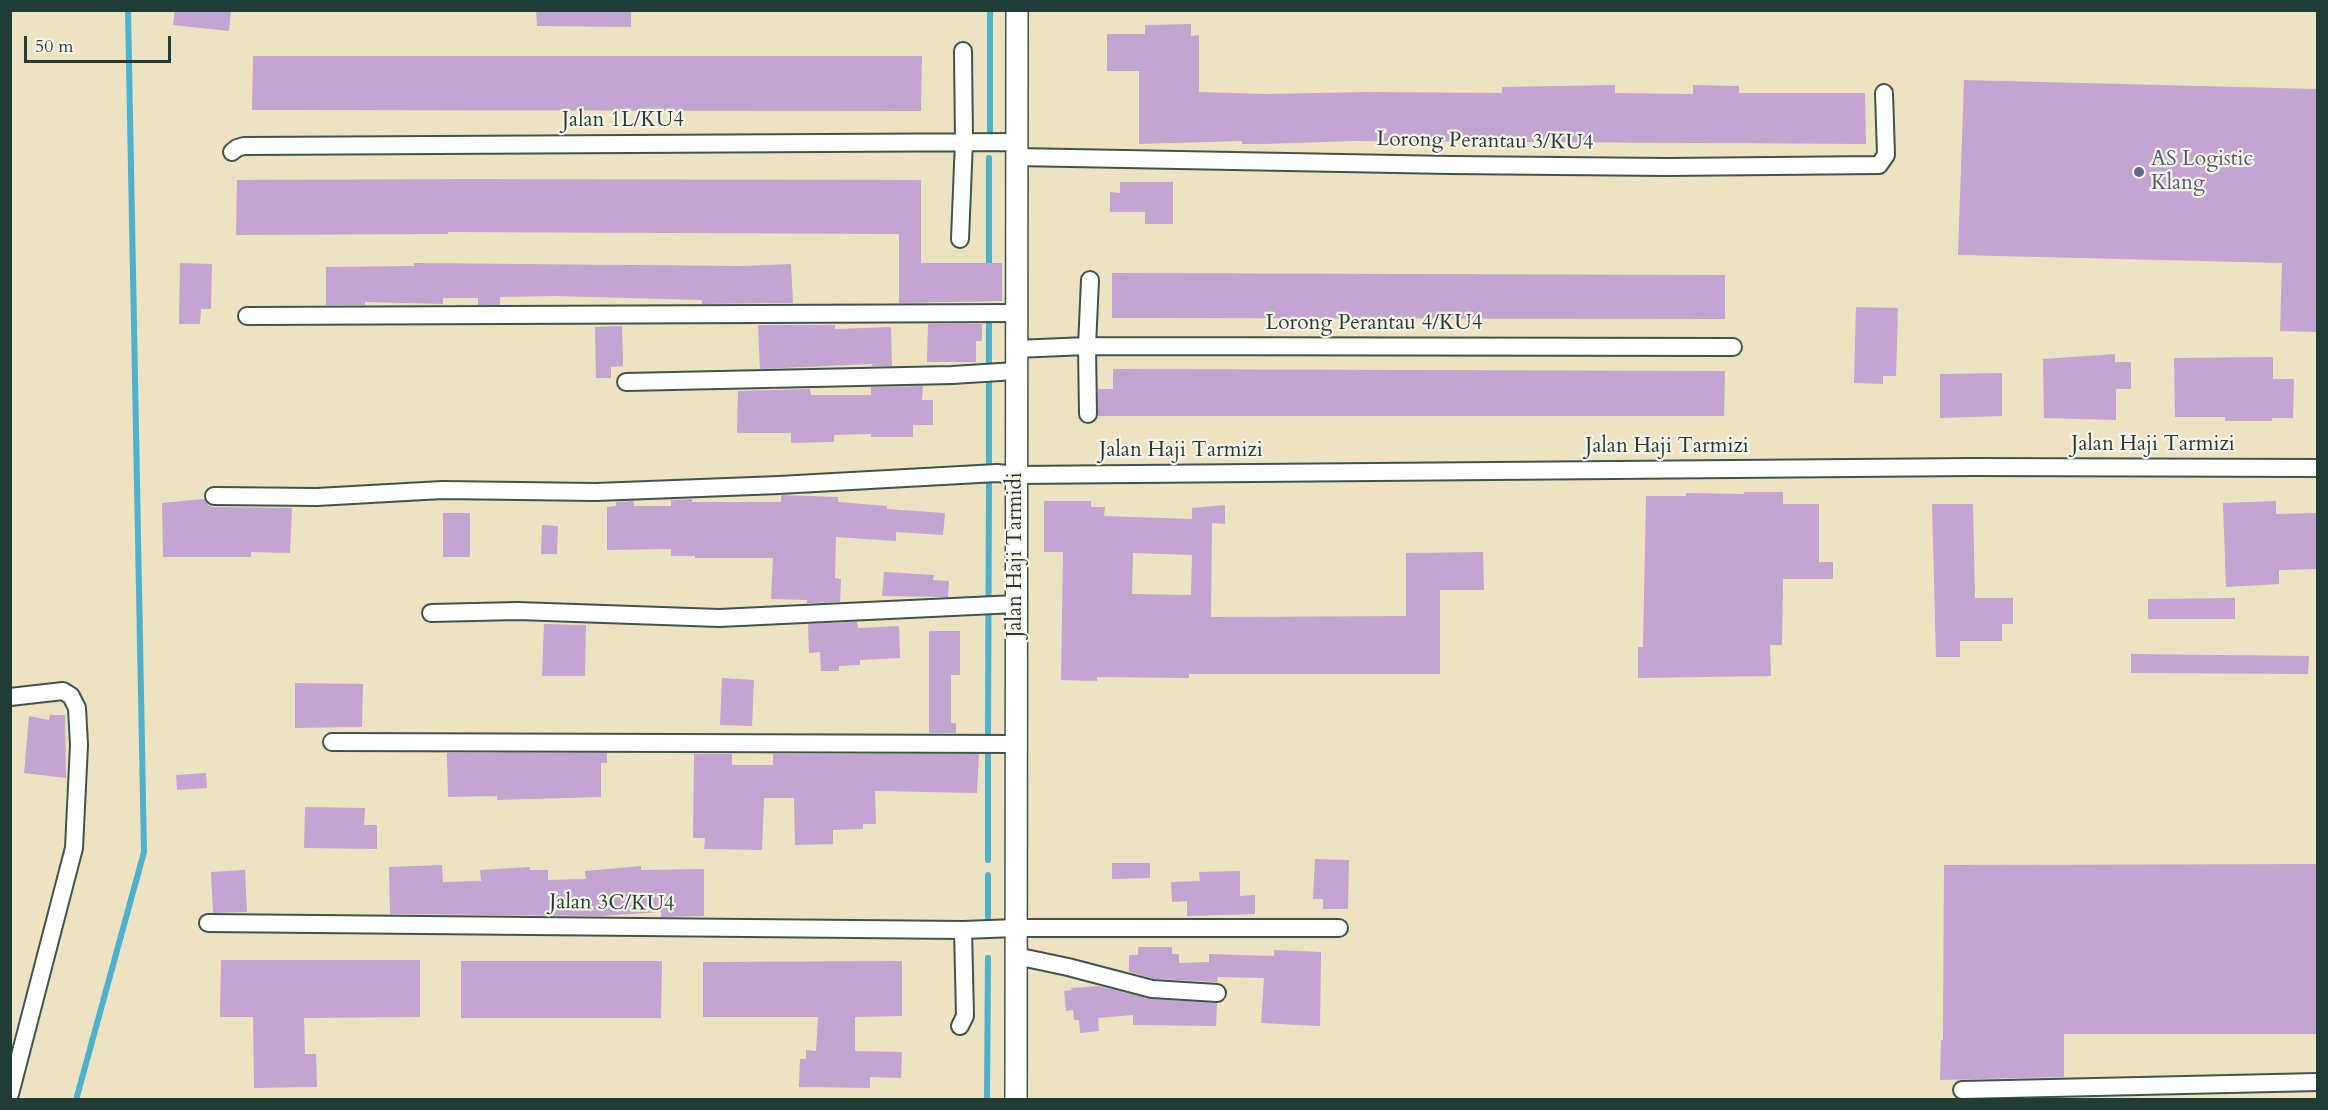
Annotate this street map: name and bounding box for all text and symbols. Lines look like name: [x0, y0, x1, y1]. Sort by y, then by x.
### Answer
scale bar: [27, 24, 174, 62]
text: 50 m: [35, 34, 74, 59]
street label: Jalan 1L/KU4: [562, 108, 684, 134]
street label: Lorong Perantau 3/KU4: [1376, 128, 1594, 156]
place label: AS Logistic Klang: [2151, 147, 2253, 197]
marker: AS Logistic Klang: [2132, 165, 2146, 179]
street label: Lorong Perantau 4/KU4: [1265, 311, 1483, 337]
street label: Jalan Haji Tarmizi: [2071, 432, 2235, 458]
street label: Jalan Haji Tarmizi: [1585, 434, 1749, 460]
street label: Jalan Haji Tarmizi: [1099, 438, 1263, 464]
street label: Jalan Haji Tarmidi: [1003, 472, 1029, 638]
street label: Jalan 3C/KU4: [549, 890, 675, 918]

